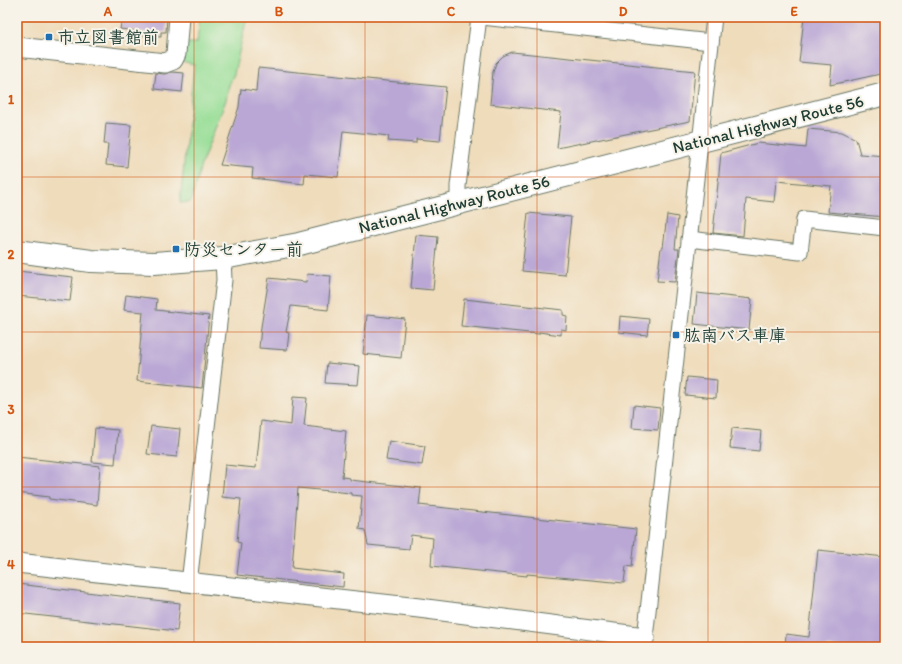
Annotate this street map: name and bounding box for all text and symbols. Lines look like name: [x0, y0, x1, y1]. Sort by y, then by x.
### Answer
text: A: [103, 4, 113, 19]
text: B: [275, 4, 284, 19]
text: C: [447, 4, 456, 19]
text: D: [619, 4, 628, 19]
text: E: [790, 4, 798, 19]
place label: 市立図書館前: [57, 27, 159, 47]
marker: 市立図書館前: [44, 32, 54, 42]
street label: National Highway Route 56: [670, 91, 866, 157]
text: 1: [8, 92, 14, 107]
street label: National Highway Route 56: [356, 171, 552, 237]
place label: 防災センター前: [184, 239, 303, 259]
marker: 防災センター前: [171, 244, 181, 254]
text: 2: [8, 247, 15, 262]
place label: 肱南バス車庫: [684, 325, 786, 345]
marker: 肱南バス車庫: [671, 330, 681, 340]
text: 3: [7, 402, 15, 417]
text: 4: [7, 557, 15, 572]

